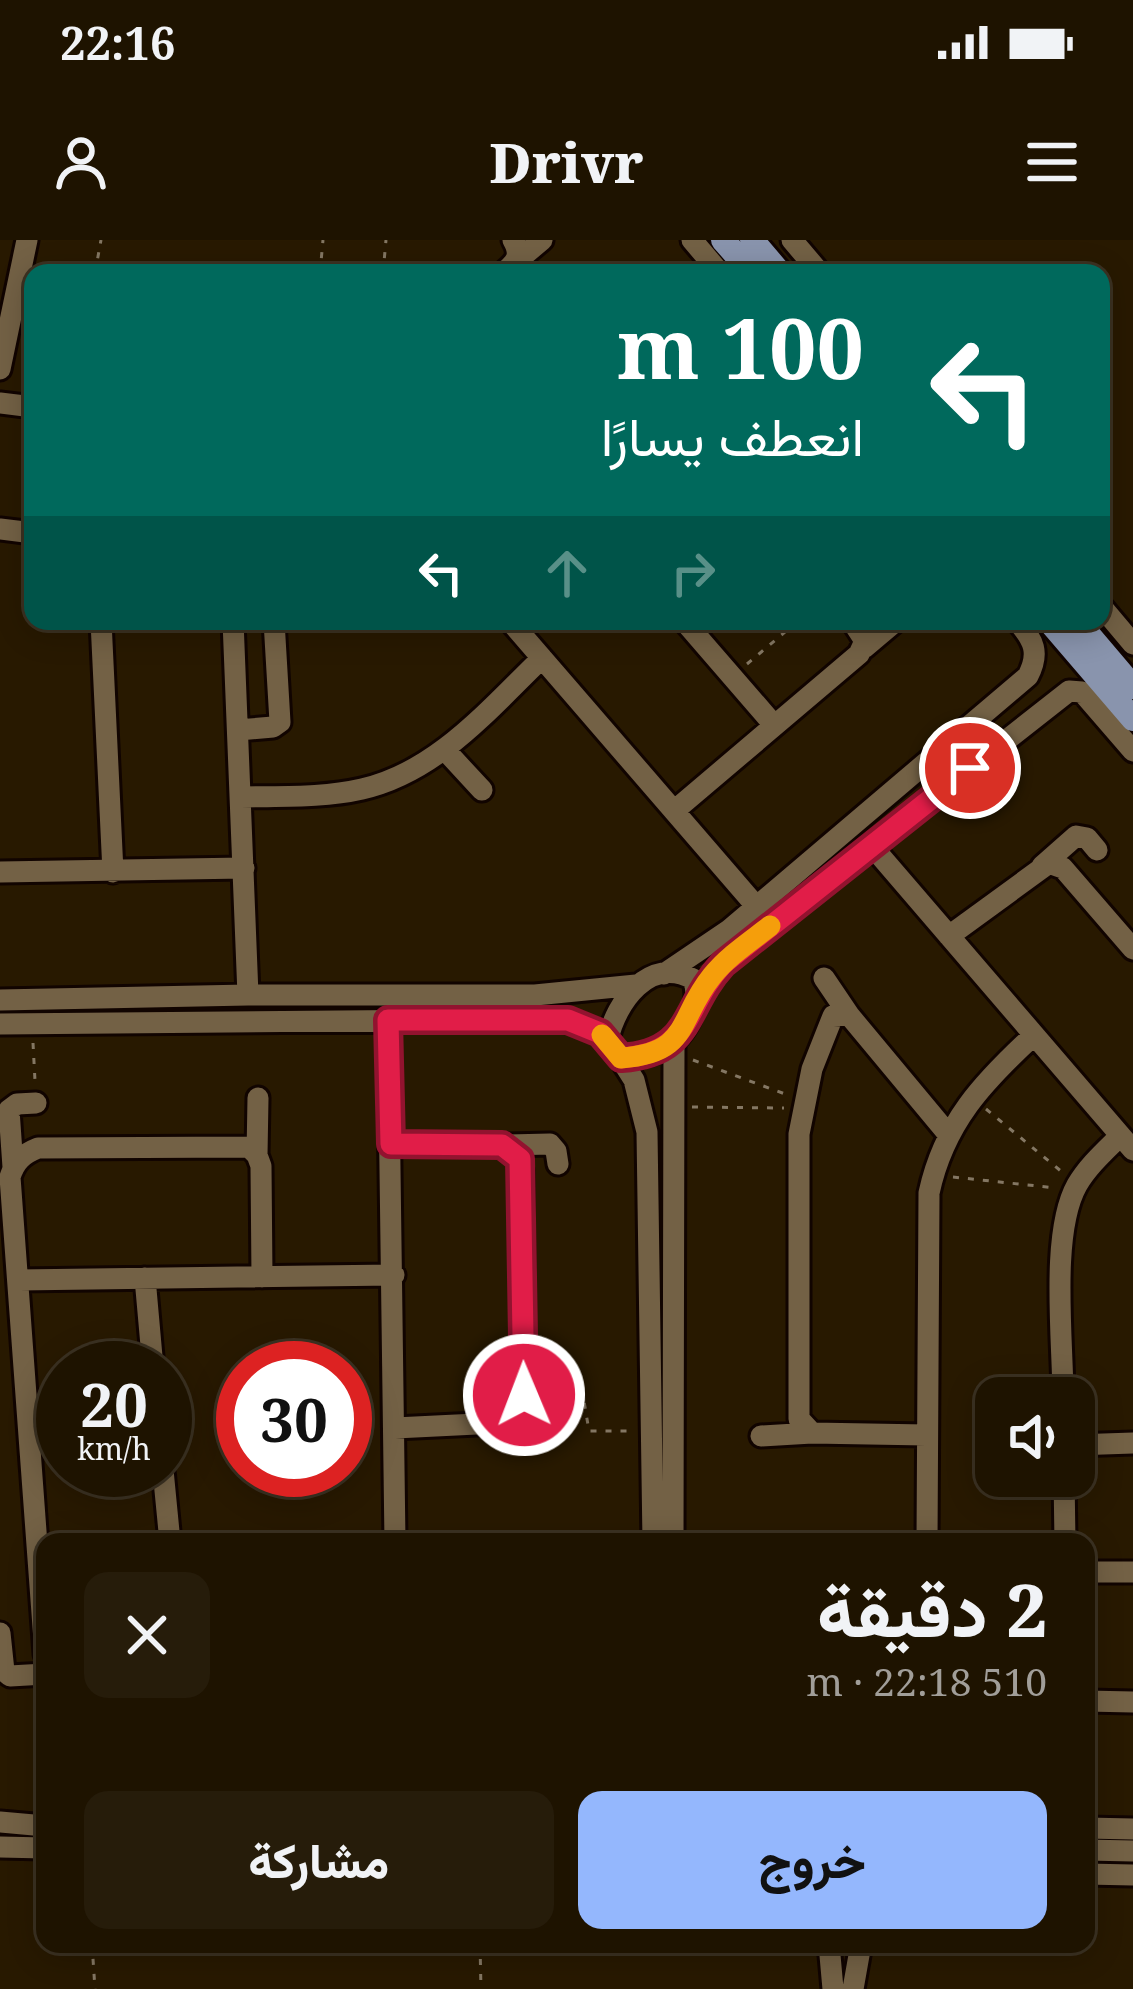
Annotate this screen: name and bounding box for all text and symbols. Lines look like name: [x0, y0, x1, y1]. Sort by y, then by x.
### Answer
text: 22:16: [60, 12, 175, 73]
text: Drivr: [489, 125, 644, 199]
icon: person: [48, 129, 114, 195]
icon: menu: [1019, 129, 1085, 195]
text: 100 m: [617, 289, 864, 404]
icon: left: [906, 312, 1062, 468]
text: انعطف يسارًا: [601, 398, 864, 472]
icon: left: [408, 540, 474, 606]
icon: ahead: [534, 540, 600, 606]
icon: right: [660, 540, 726, 606]
pin: [919, 717, 1021, 819]
icon: arrive: [937, 735, 1003, 801]
position arrow: [461, 1332, 587, 1458]
speed limit sign: 30: [216, 1341, 372, 1497]
text: 20: [80, 1363, 148, 1445]
map controls: [975, 1377, 1095, 1497]
button: sound: [975, 1377, 1095, 1497]
text: km/h: [77, 1428, 151, 1469]
text: 2 دقيقة: [817, 1560, 1047, 1658]
button: close: [84, 1572, 210, 1698]
text: 510 m · 22:18: [806, 1654, 1047, 1707]
button: مشاركة: [84, 1791, 554, 1929]
button: خروج: [578, 1791, 1047, 1929]

